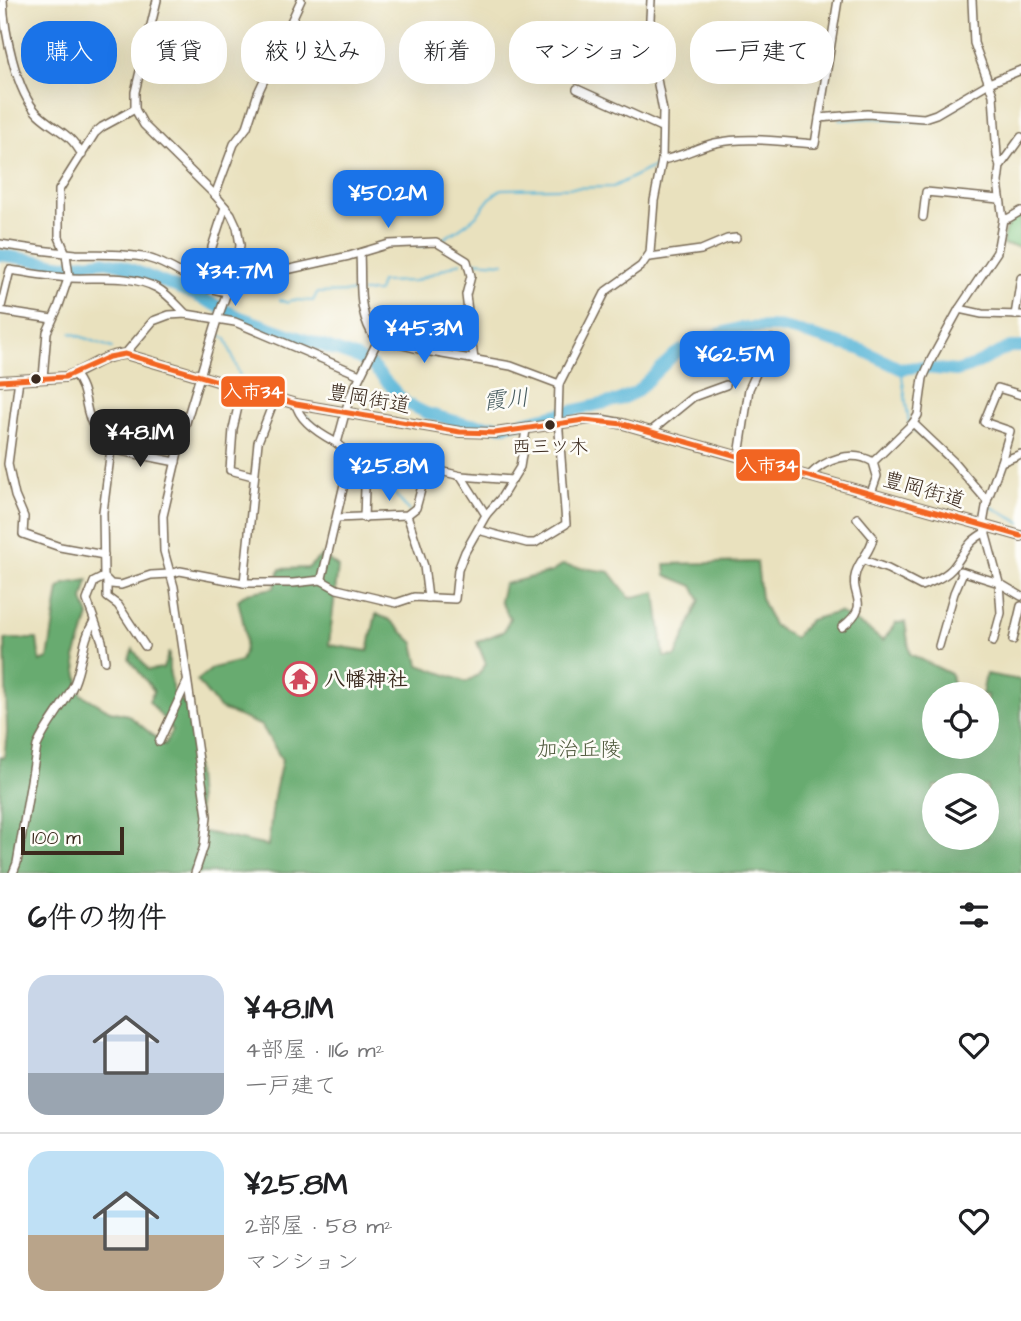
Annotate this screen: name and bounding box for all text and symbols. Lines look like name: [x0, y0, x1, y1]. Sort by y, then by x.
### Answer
chip: 購入: [21, 21, 117, 84]
chip: 賃貸: [131, 21, 227, 84]
chip: 絞り込み: [241, 21, 385, 84]
chip: 新着: [399, 21, 495, 84]
chip: マンション: [509, 21, 676, 84]
chip: 一戸建て: [690, 21, 834, 84]
pin: ¥50.2M: [331, 170, 445, 230]
text: ¥50.2M: [349, 177, 427, 209]
pin: ¥34.7M: [178, 248, 292, 308]
text: ¥34.7M: [197, 255, 273, 287]
pin: ¥45.3M: [367, 306, 481, 365]
text: ¥45.3M: [385, 312, 463, 344]
pin: ¥62.5M: [678, 332, 792, 391]
text: ¥62.5M: [696, 338, 774, 370]
unlabelled marker: [29, 372, 43, 386]
line badge: 入市34: [220, 375, 286, 408]
street label: 豊岡街道: [325, 377, 413, 421]
text: 入市34: [223, 379, 283, 406]
water label: 霞川: [481, 382, 531, 418]
pin: ¥48.1M: [83, 410, 197, 469]
text: ¥48.1M: [106, 416, 174, 448]
marker: 西三ツ木: [543, 418, 557, 432]
place label: 西三ツ木: [512, 434, 588, 461]
pin: ¥25.8M: [332, 444, 446, 503]
line badge: 入市34: [735, 448, 801, 482]
text: ¥25.8M: [350, 450, 428, 482]
text: 入市34: [738, 453, 798, 480]
street label: 豊岡街道: [880, 464, 968, 516]
temple icon: 八幡神社: [281, 660, 319, 698]
place label: 八幡神社: [324, 665, 408, 694]
map controls: [922, 682, 999, 850]
button: locate: [922, 682, 999, 759]
park label: 加治丘陵: [537, 735, 621, 764]
button: layers: [922, 773, 999, 850]
scale bar: [21, 824, 124, 856]
text: 100 m: [32, 825, 81, 852]
icon: filters: [955, 896, 993, 934]
text: 6件の物件: [28, 897, 167, 939]
text: ¥48.1M: [245, 988, 334, 1030]
icon: home: [84, 1003, 168, 1087]
icon: heart: [955, 1026, 993, 1064]
text: 4部屋 · 116 m²: [245, 1034, 384, 1066]
text: 一戸建て: [245, 1070, 337, 1102]
text: ¥25.8M: [245, 1164, 348, 1206]
icon: home: [84, 1179, 168, 1263]
icon: heart: [955, 1202, 993, 1240]
text: 2部屋 · 58 m²: [245, 1210, 393, 1242]
text: マンション: [245, 1246, 359, 1278]

